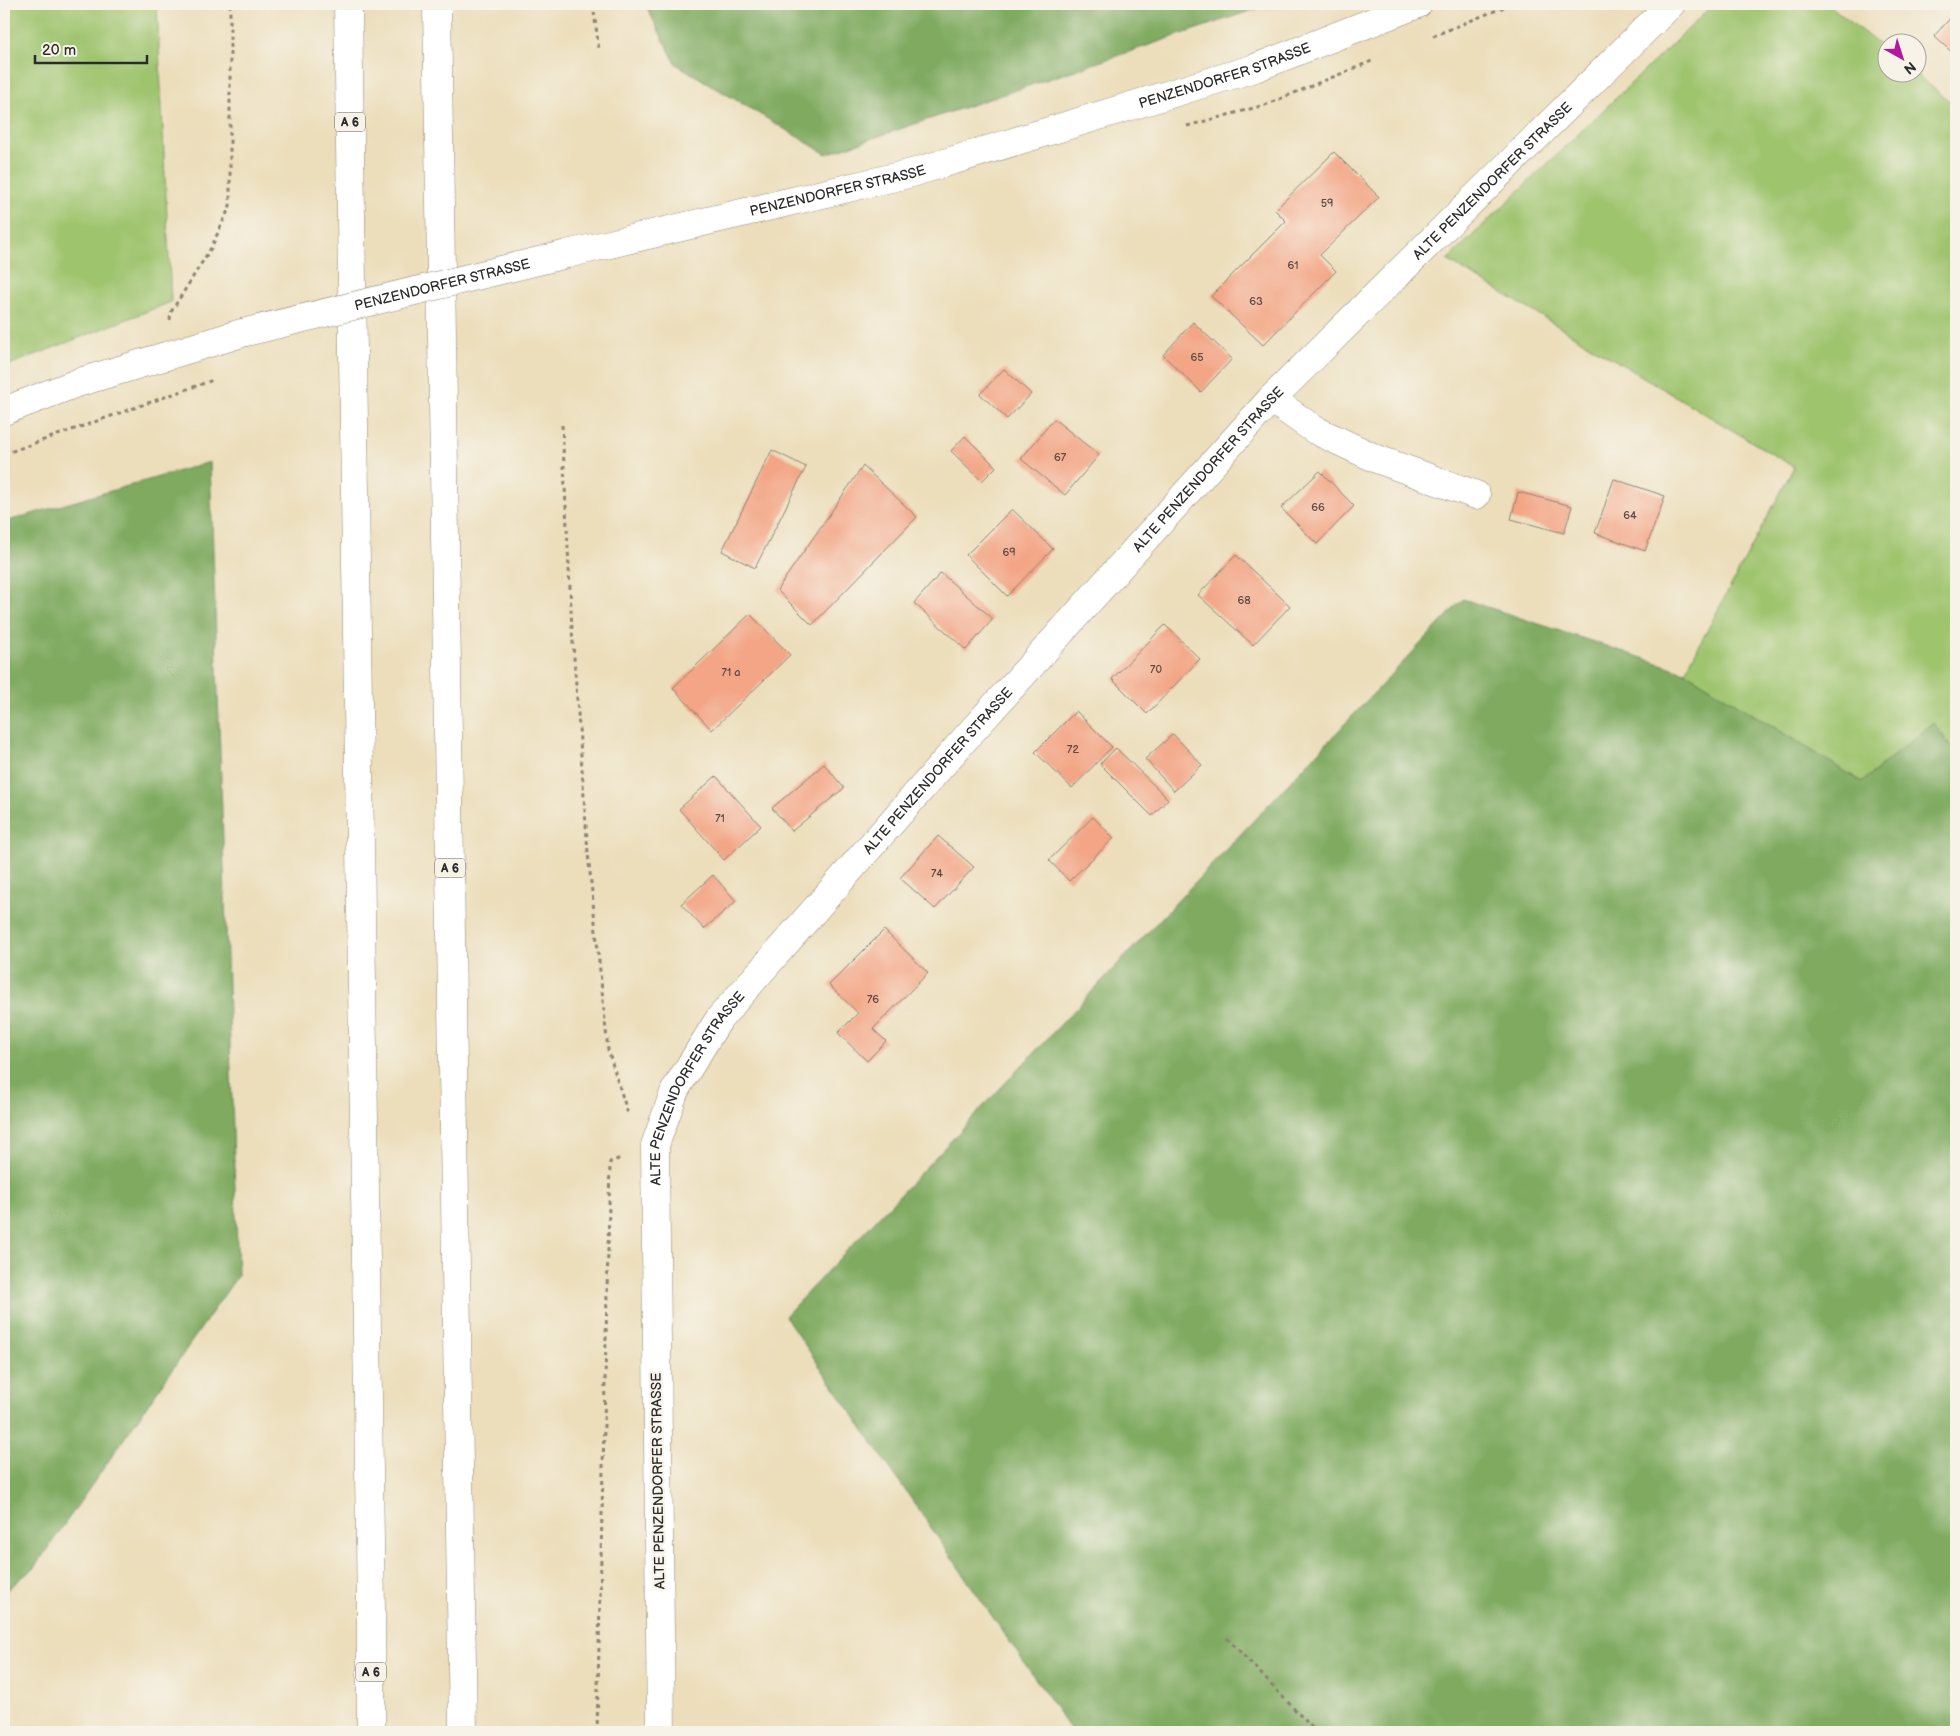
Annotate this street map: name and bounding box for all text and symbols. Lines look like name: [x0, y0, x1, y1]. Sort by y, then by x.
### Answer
scale bar: [35, 32, 148, 64]
north arrow: [1878, 32, 1928, 82]
street label: PENZENDORFER STRASSE: [1137, 39, 1313, 112]
text: 20 m: [42, 41, 76, 60]
text: N: [1900, 58, 1919, 78]
street label: ALTE PENZENDORFER STRASSE: [1409, 98, 1575, 263]
road number: A 6: [335, 112, 365, 132]
street label: PENZENDORFER STRASSE: [748, 161, 928, 219]
house number: 59: [1321, 197, 1333, 210]
street label: PENZENDORFER STRASSE: [353, 255, 532, 314]
house number: 61: [1288, 259, 1298, 272]
house number: 63: [1249, 295, 1263, 308]
house number: 65: [1190, 351, 1204, 364]
street label: ALTE PENZENDORFER STRASSE: [1129, 383, 1287, 555]
house number: 67: [1054, 451, 1067, 464]
house number: 66: [1311, 501, 1325, 514]
house number: 64: [1623, 509, 1637, 522]
house number: 69: [1002, 546, 1016, 559]
house number: 68: [1237, 594, 1251, 607]
house number: 70: [1150, 663, 1162, 676]
house number: 71 a: [722, 666, 740, 679]
street label: ALTE PENZENDORFER STRASSE: [859, 684, 1016, 857]
house number: 72: [1067, 743, 1079, 756]
house number: 71: [715, 812, 725, 825]
road number: A 6: [435, 858, 465, 878]
house number: 74: [931, 867, 943, 880]
street label: ALTE PENZENDORFER STRASSE: [646, 988, 748, 1186]
house number: 76: [867, 993, 879, 1006]
street label: ALTE PENZENDORFER STRASSE: [648, 1372, 668, 1590]
road number: A 6: [356, 1662, 386, 1681]

